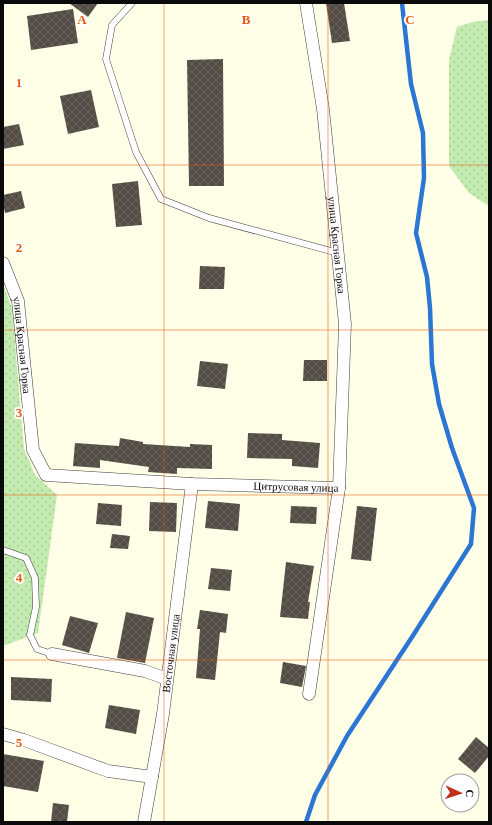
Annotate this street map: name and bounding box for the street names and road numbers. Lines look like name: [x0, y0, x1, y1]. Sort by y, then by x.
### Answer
street label: улица Красная Горка: [326, 196, 348, 294]
street label: улица Красная Горка: [11, 294, 33, 394]
street label: Цитрусовая улица: [253, 480, 339, 494]
street label: Восточная улица: [160, 613, 182, 693]

